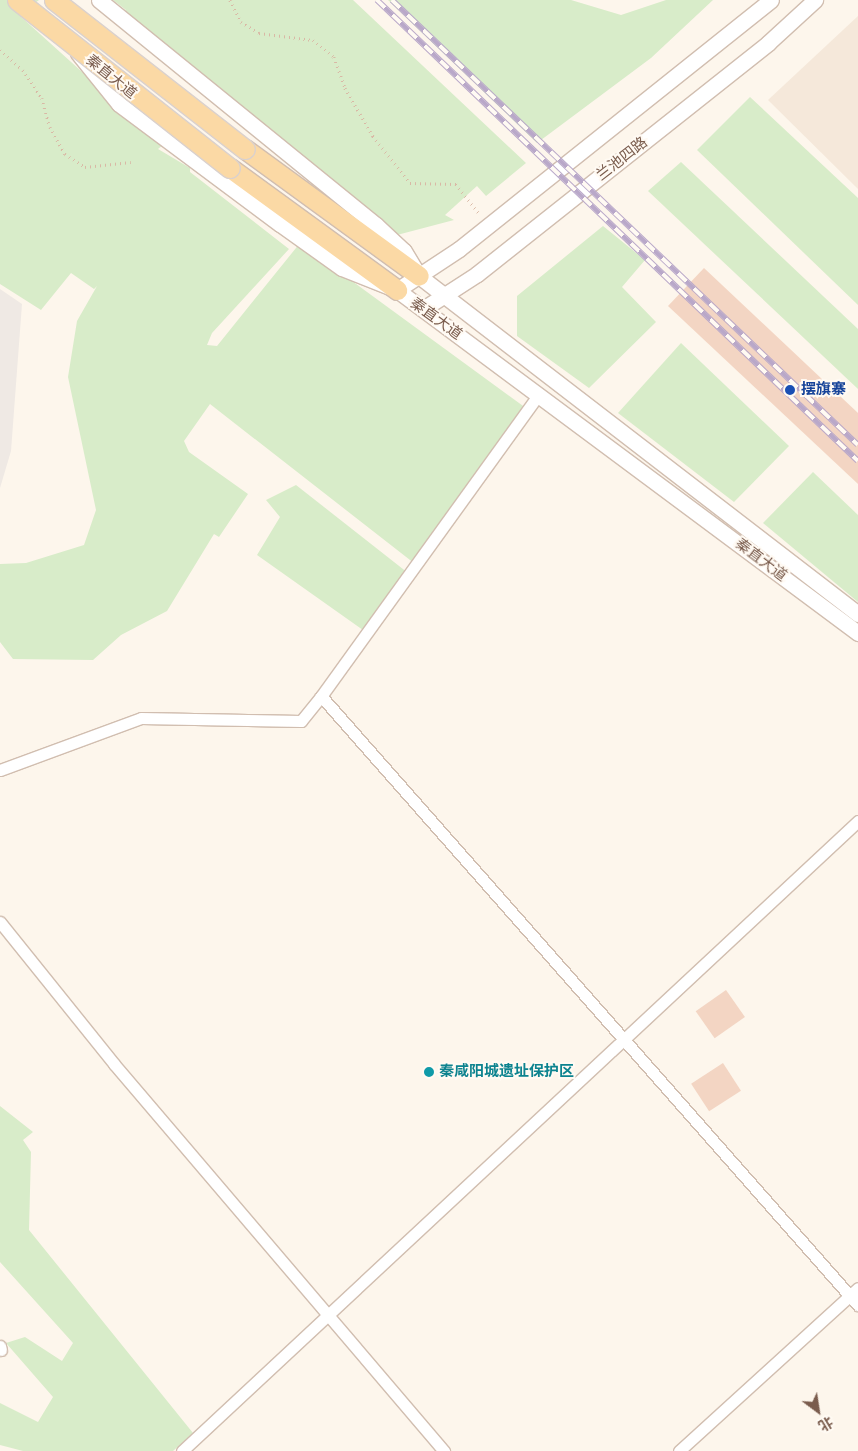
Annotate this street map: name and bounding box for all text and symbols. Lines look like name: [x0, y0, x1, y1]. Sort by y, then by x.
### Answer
street label: 秦直大道: [82, 51, 140, 103]
street label: 兰池四路: [593, 133, 651, 185]
street label: 秦直大道: [406, 294, 466, 344]
place label: 摆旗寨: [801, 381, 846, 399]
marker: 摆旗寨: [783, 383, 797, 397]
street label: 秦直大道: [732, 535, 790, 585]
place label: 秦咸阳城遗址保护区: [439, 1063, 574, 1081]
marker: 秦咸阳城遗址保护区: [423, 1066, 435, 1078]
north arrow: [793, 1386, 843, 1436]
text: 北: [815, 1413, 836, 1435]

